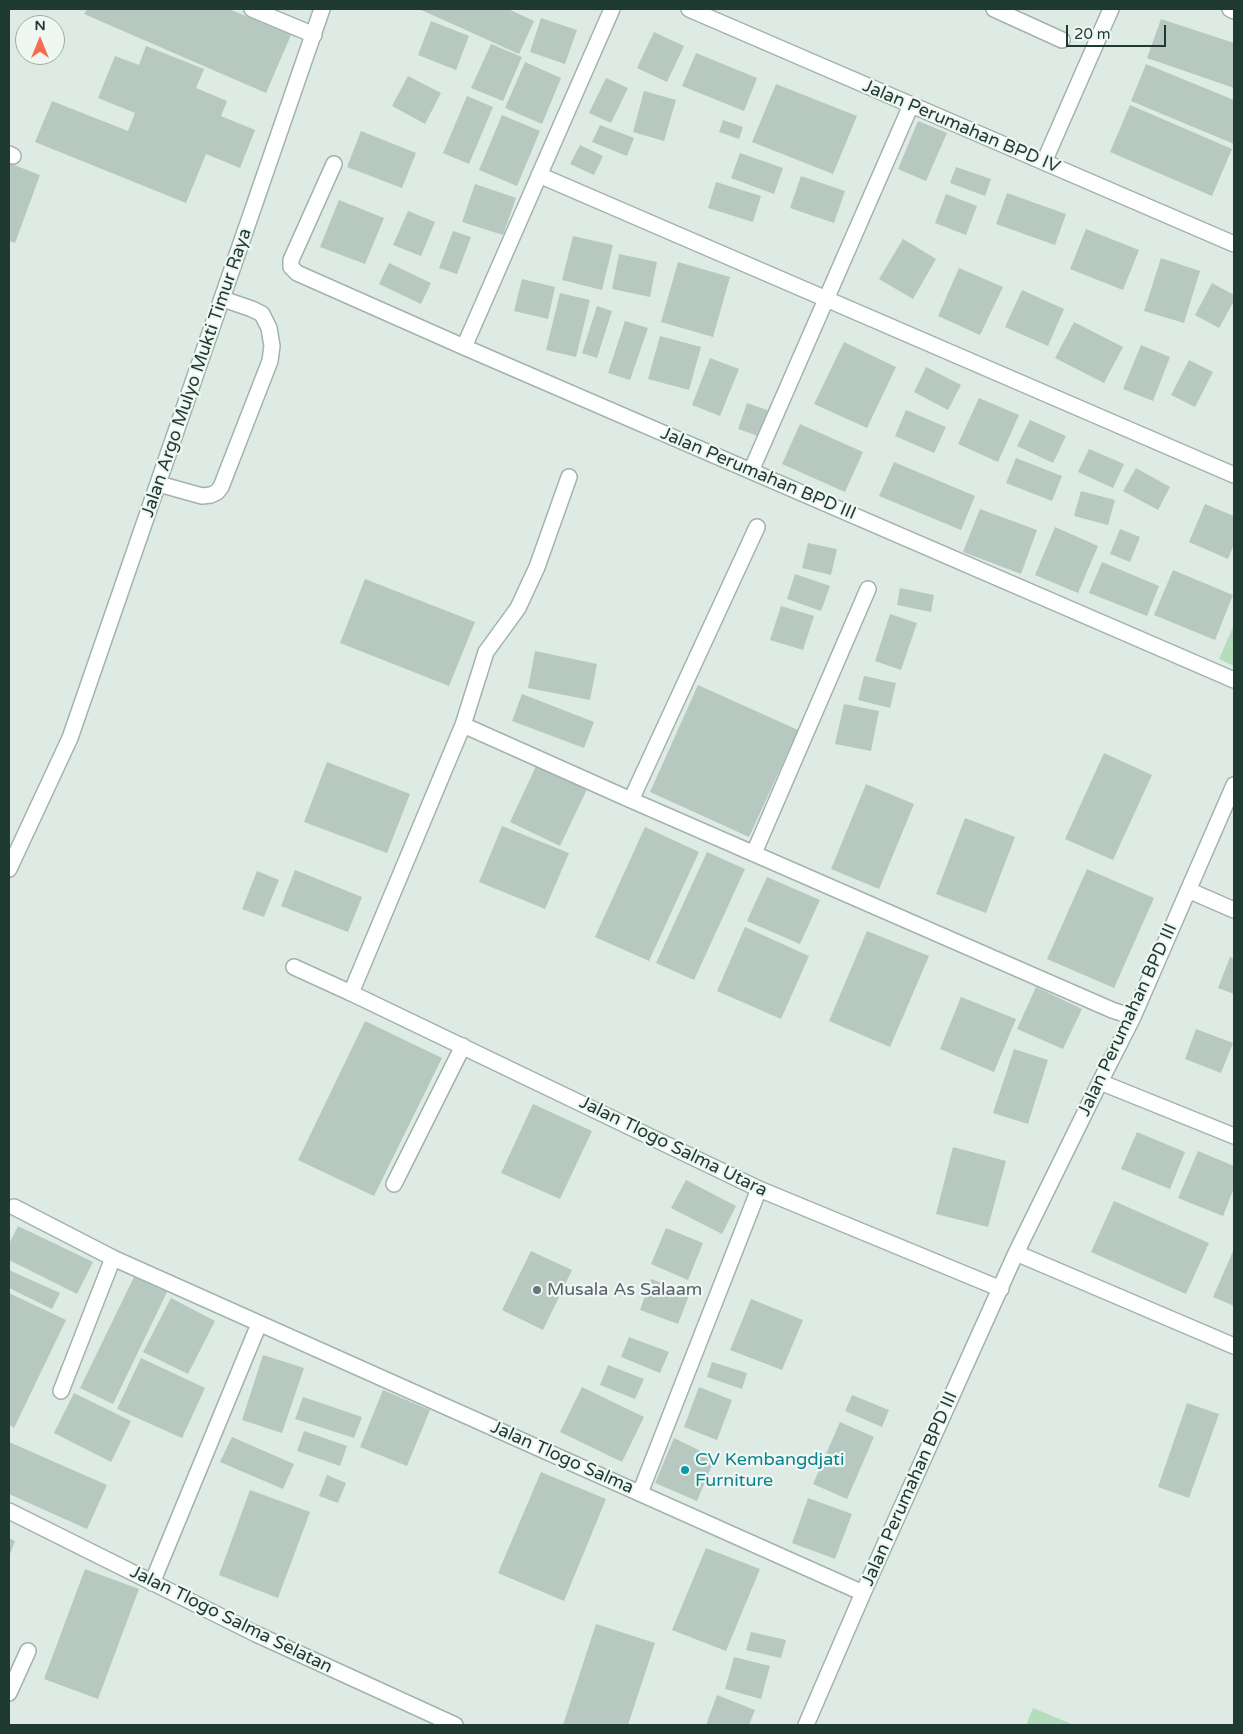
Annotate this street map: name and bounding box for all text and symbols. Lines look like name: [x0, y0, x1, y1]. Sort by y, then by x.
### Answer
north arrow: [15, 15, 65, 65]
scale bar: [1068, 15, 1168, 47]
text: N: [34, 17, 46, 34]
text: 20 m: [1074, 25, 1111, 43]
street label: Jalan Perumahan BPD IV: [859, 76, 1063, 178]
street label: Jalan Argo Mulyo Mukti Timur Raya: [137, 226, 257, 520]
street label: Jalan Perumahan BPD III: [657, 423, 859, 525]
street label: Jalan Perumahan BPD III: [1074, 920, 1182, 1120]
street label: Jalan Tlogo Salma Utara: [575, 1092, 771, 1202]
place label: Musala As Salaam: [547, 1279, 702, 1301]
marker: Musala As Salaam: [531, 1284, 543, 1296]
street label: Jalan Perumahan BPD III: [857, 1389, 963, 1589]
street label: Jalan Tlogo Salma: [487, 1417, 637, 1499]
place label: CV Kembangdjati Furniture: [695, 1449, 844, 1492]
marker: CV Kembangdjati Furniture: [679, 1464, 691, 1476]
street label: Jalan Tlogo Salma Selatan: [126, 1561, 336, 1679]

